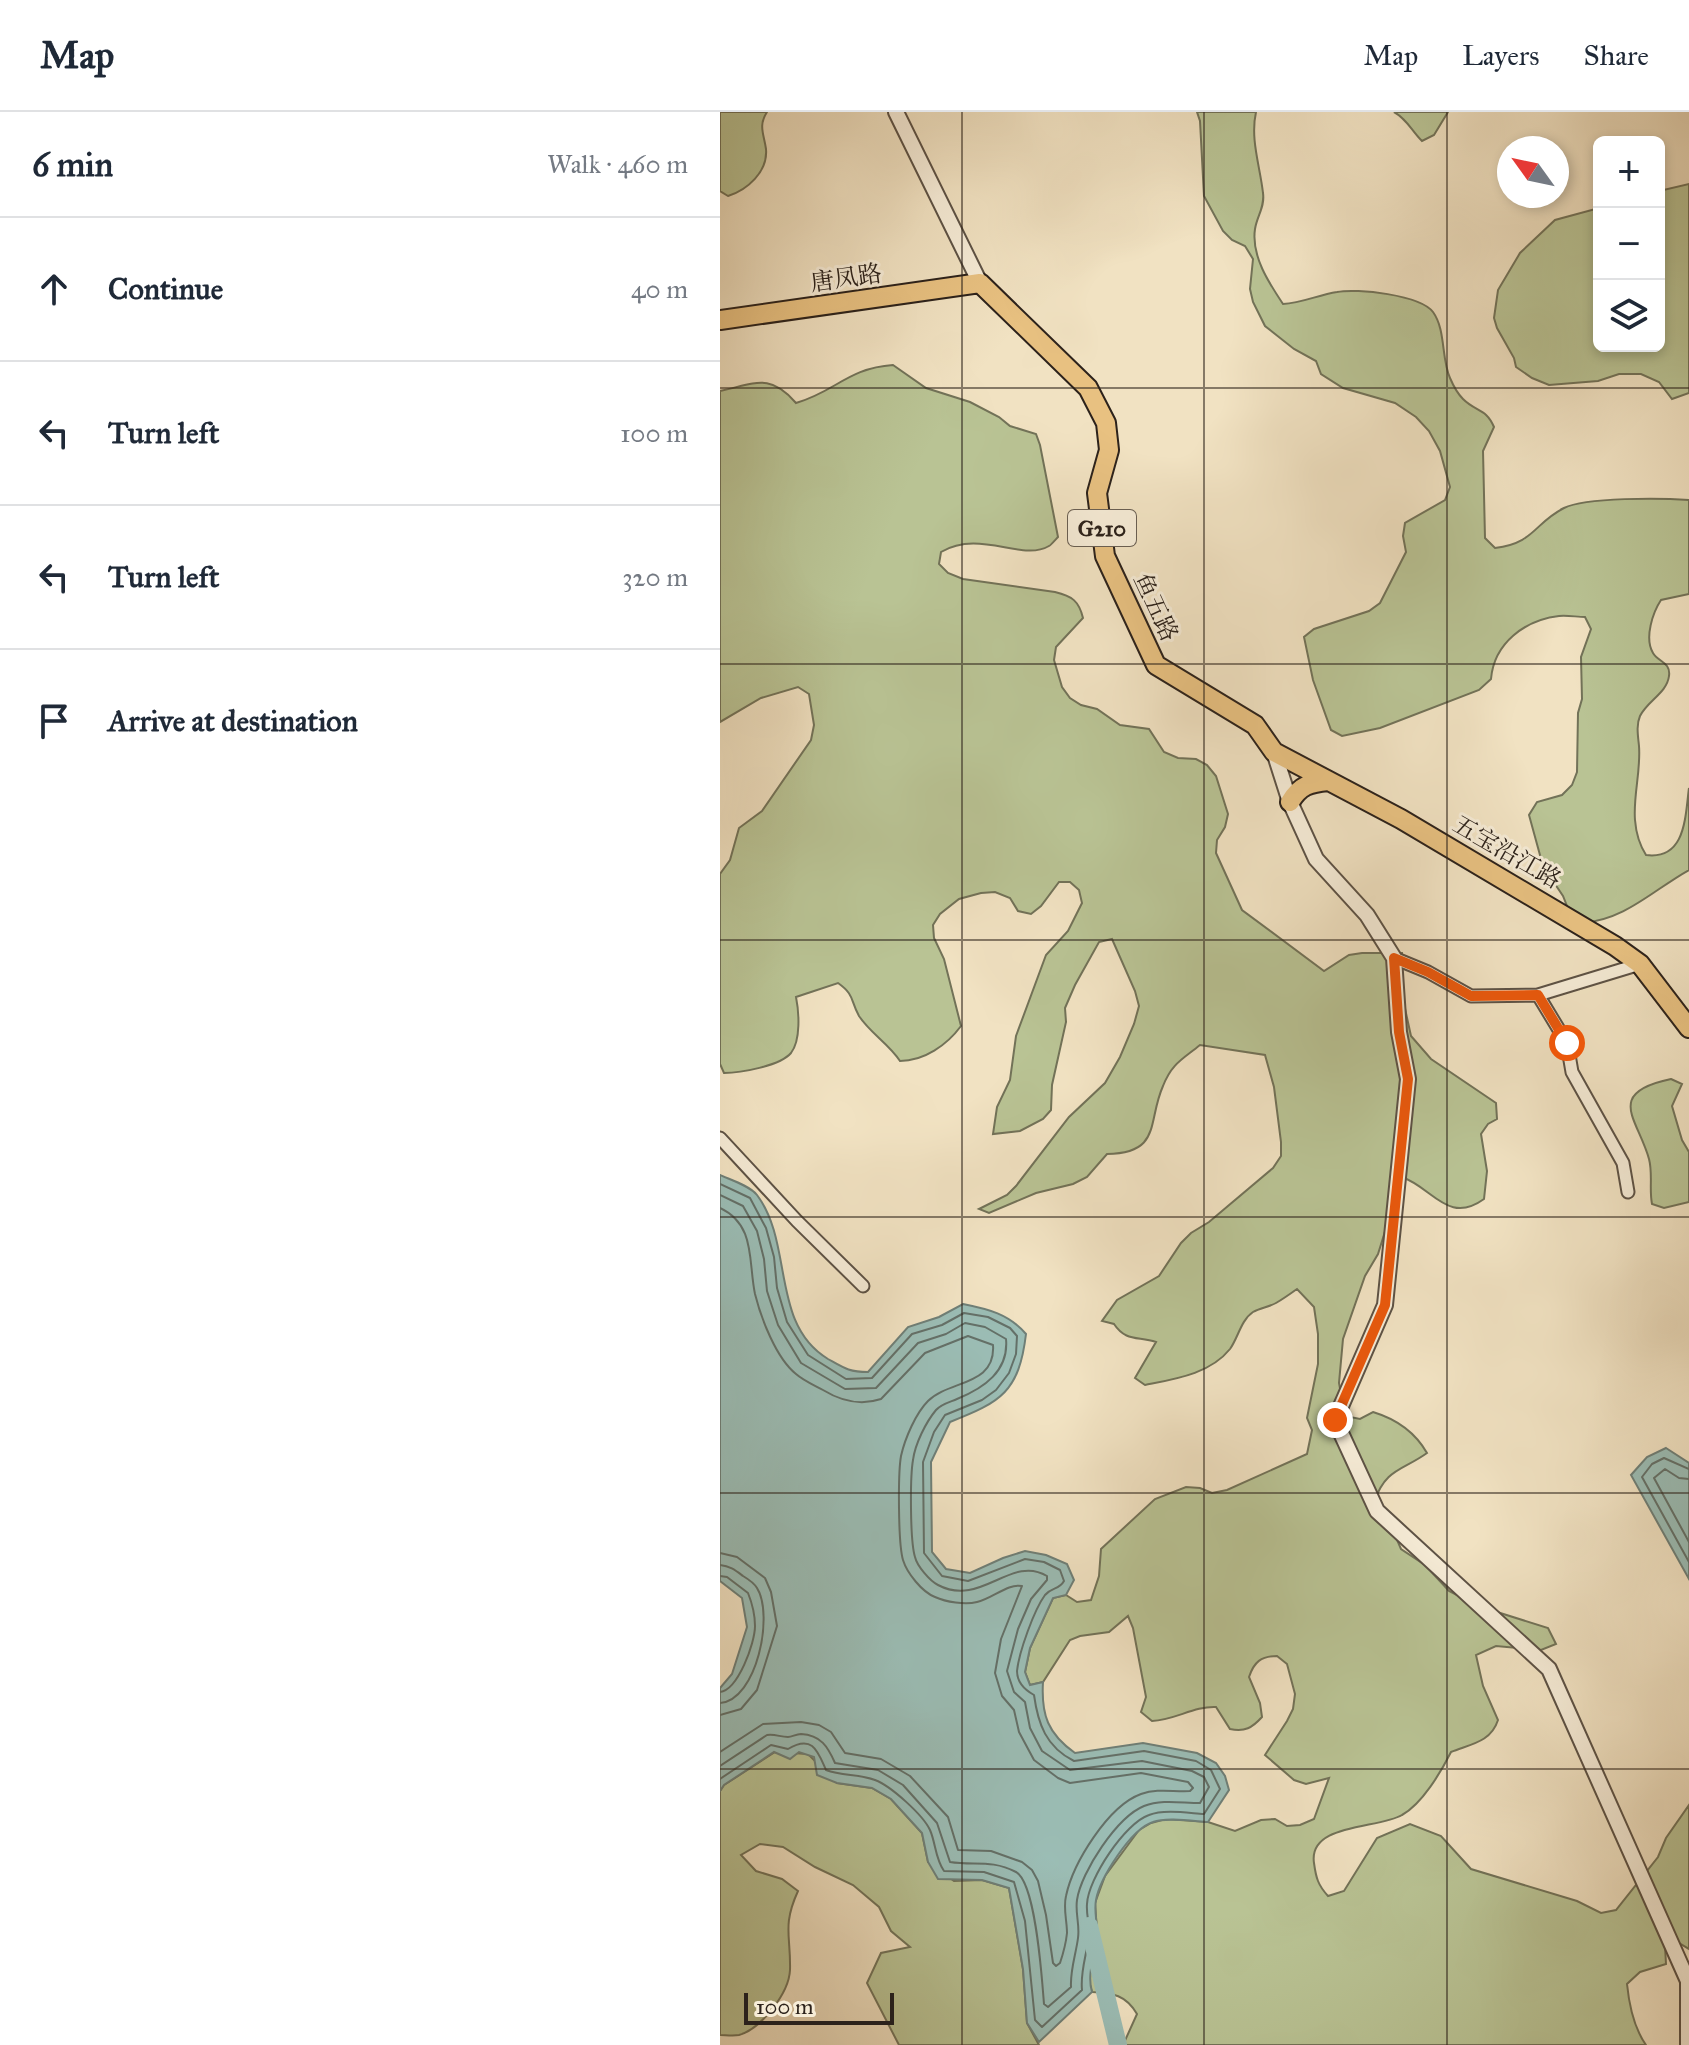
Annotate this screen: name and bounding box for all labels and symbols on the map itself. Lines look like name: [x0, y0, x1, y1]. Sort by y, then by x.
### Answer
north arrow: [1497, 136, 1569, 208]
street label: 唐凤路: [808, 258, 884, 298]
road number: G210: [1068, 510, 1136, 546]
street label: 鱼五路: [1127, 568, 1185, 646]
street label: 五宝沿江路: [1448, 809, 1566, 895]
route start: [1549, 1025, 1585, 1061]
route end: [1317, 1402, 1353, 1438]
scale bar: [744, 1989, 894, 2025]

